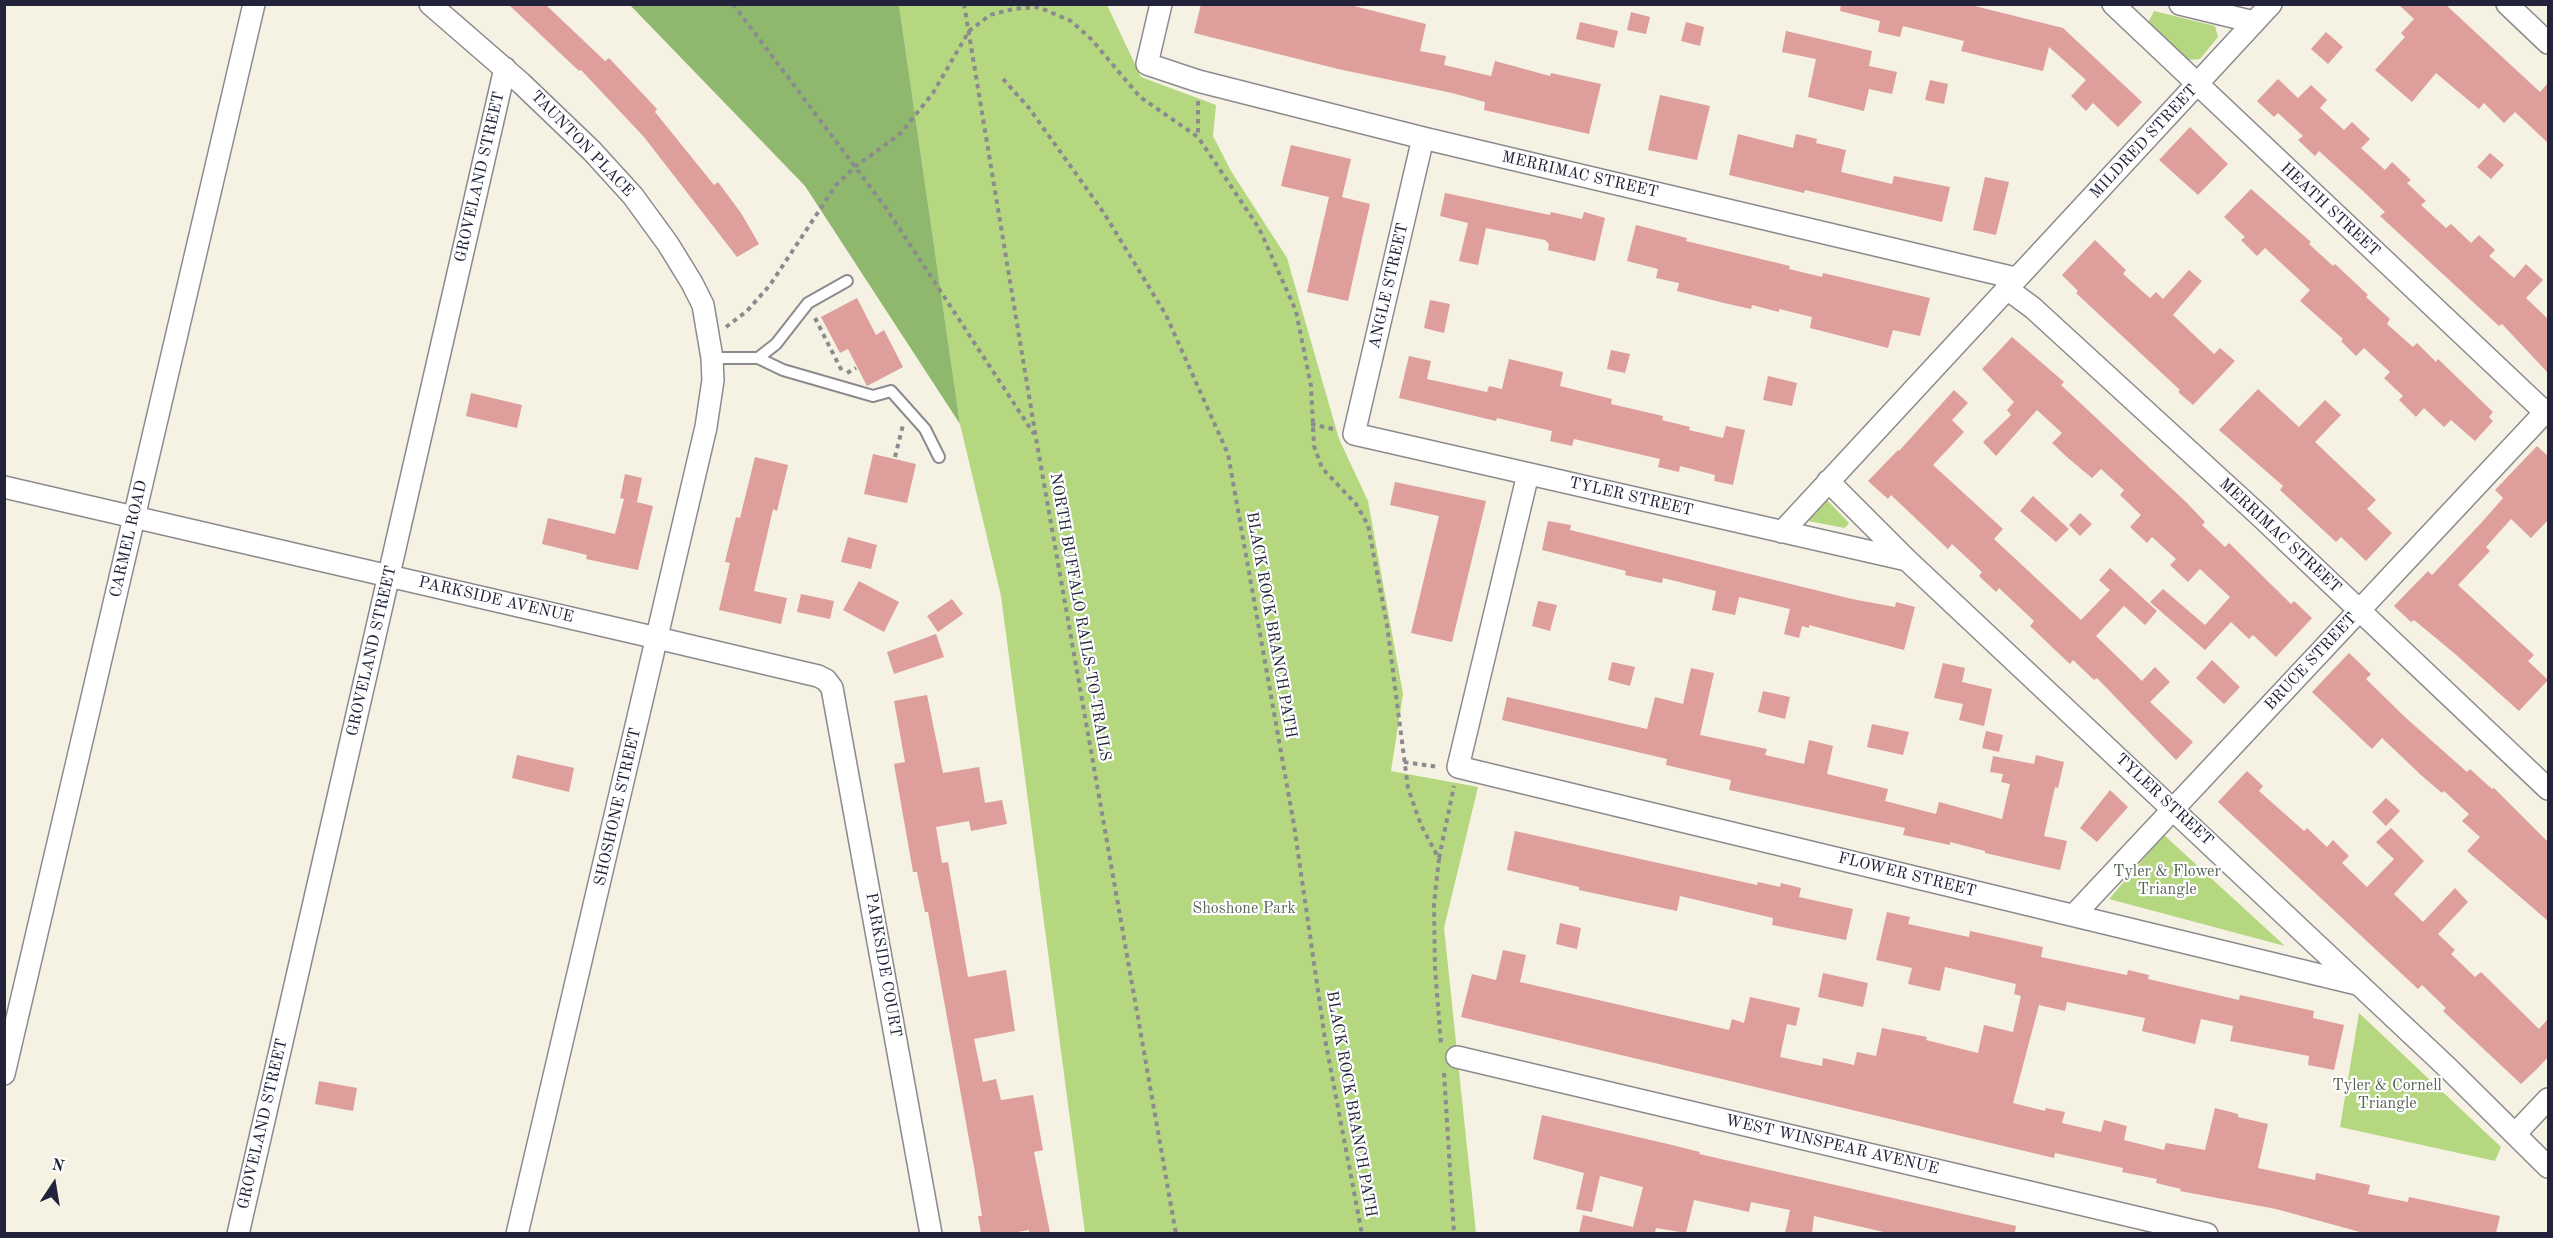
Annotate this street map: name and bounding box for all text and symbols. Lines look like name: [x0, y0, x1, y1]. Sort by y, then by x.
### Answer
street label: MILDRED STREET: [2086, 81, 2202, 203]
street label: TAUNTON PLACE: [526, 87, 638, 201]
street label: GROVELAND STREET: [451, 90, 509, 264]
street label: MERRIMAC STREET: [1500, 148, 1660, 202]
street label: HEATH STREET: [2276, 159, 2384, 261]
street label: ANGLE STREET: [1365, 221, 1413, 351]
street label: NORTH BUFFALO RAILS-TO-TRAILS: [1045, 471, 1115, 763]
street label: TYLER STREET: [1567, 473, 1695, 521]
street label: MERRIMAC STREET: [2215, 474, 2345, 598]
street label: CARMEL ROAD: [106, 479, 152, 599]
street label: BLACK ROCK BRANCH PATH: [1242, 510, 1300, 740]
street label: GROVELAND STREET: [343, 564, 401, 738]
street label: PARKSIDE AVENUE: [417, 573, 575, 627]
street label: BRUCE STREET: [2261, 609, 2361, 715]
street label: SHOSHONE STREET: [590, 726, 646, 888]
street label: TYLER STREET: [2111, 750, 2217, 850]
street label: FLOWER STREET: [1836, 849, 1978, 901]
park label: Tyler & Flower Triangle: [2113, 862, 2221, 900]
street label: PARKSIDE COURT: [861, 891, 905, 1039]
park label: Shoshone Park: [1192, 899, 1296, 919]
street label: BLACK ROCK BRANCH PATH: [1322, 989, 1380, 1219]
street label: GROVELAND STREET: [234, 1037, 292, 1211]
park label: Tyler & Cornell Triangle: [2332, 1076, 2442, 1114]
street label: WEST WINSPEAR AVENUE: [1723, 1111, 1941, 1179]
north arrow: [24, 1154, 84, 1214]
text: N: [50, 1157, 65, 1175]

